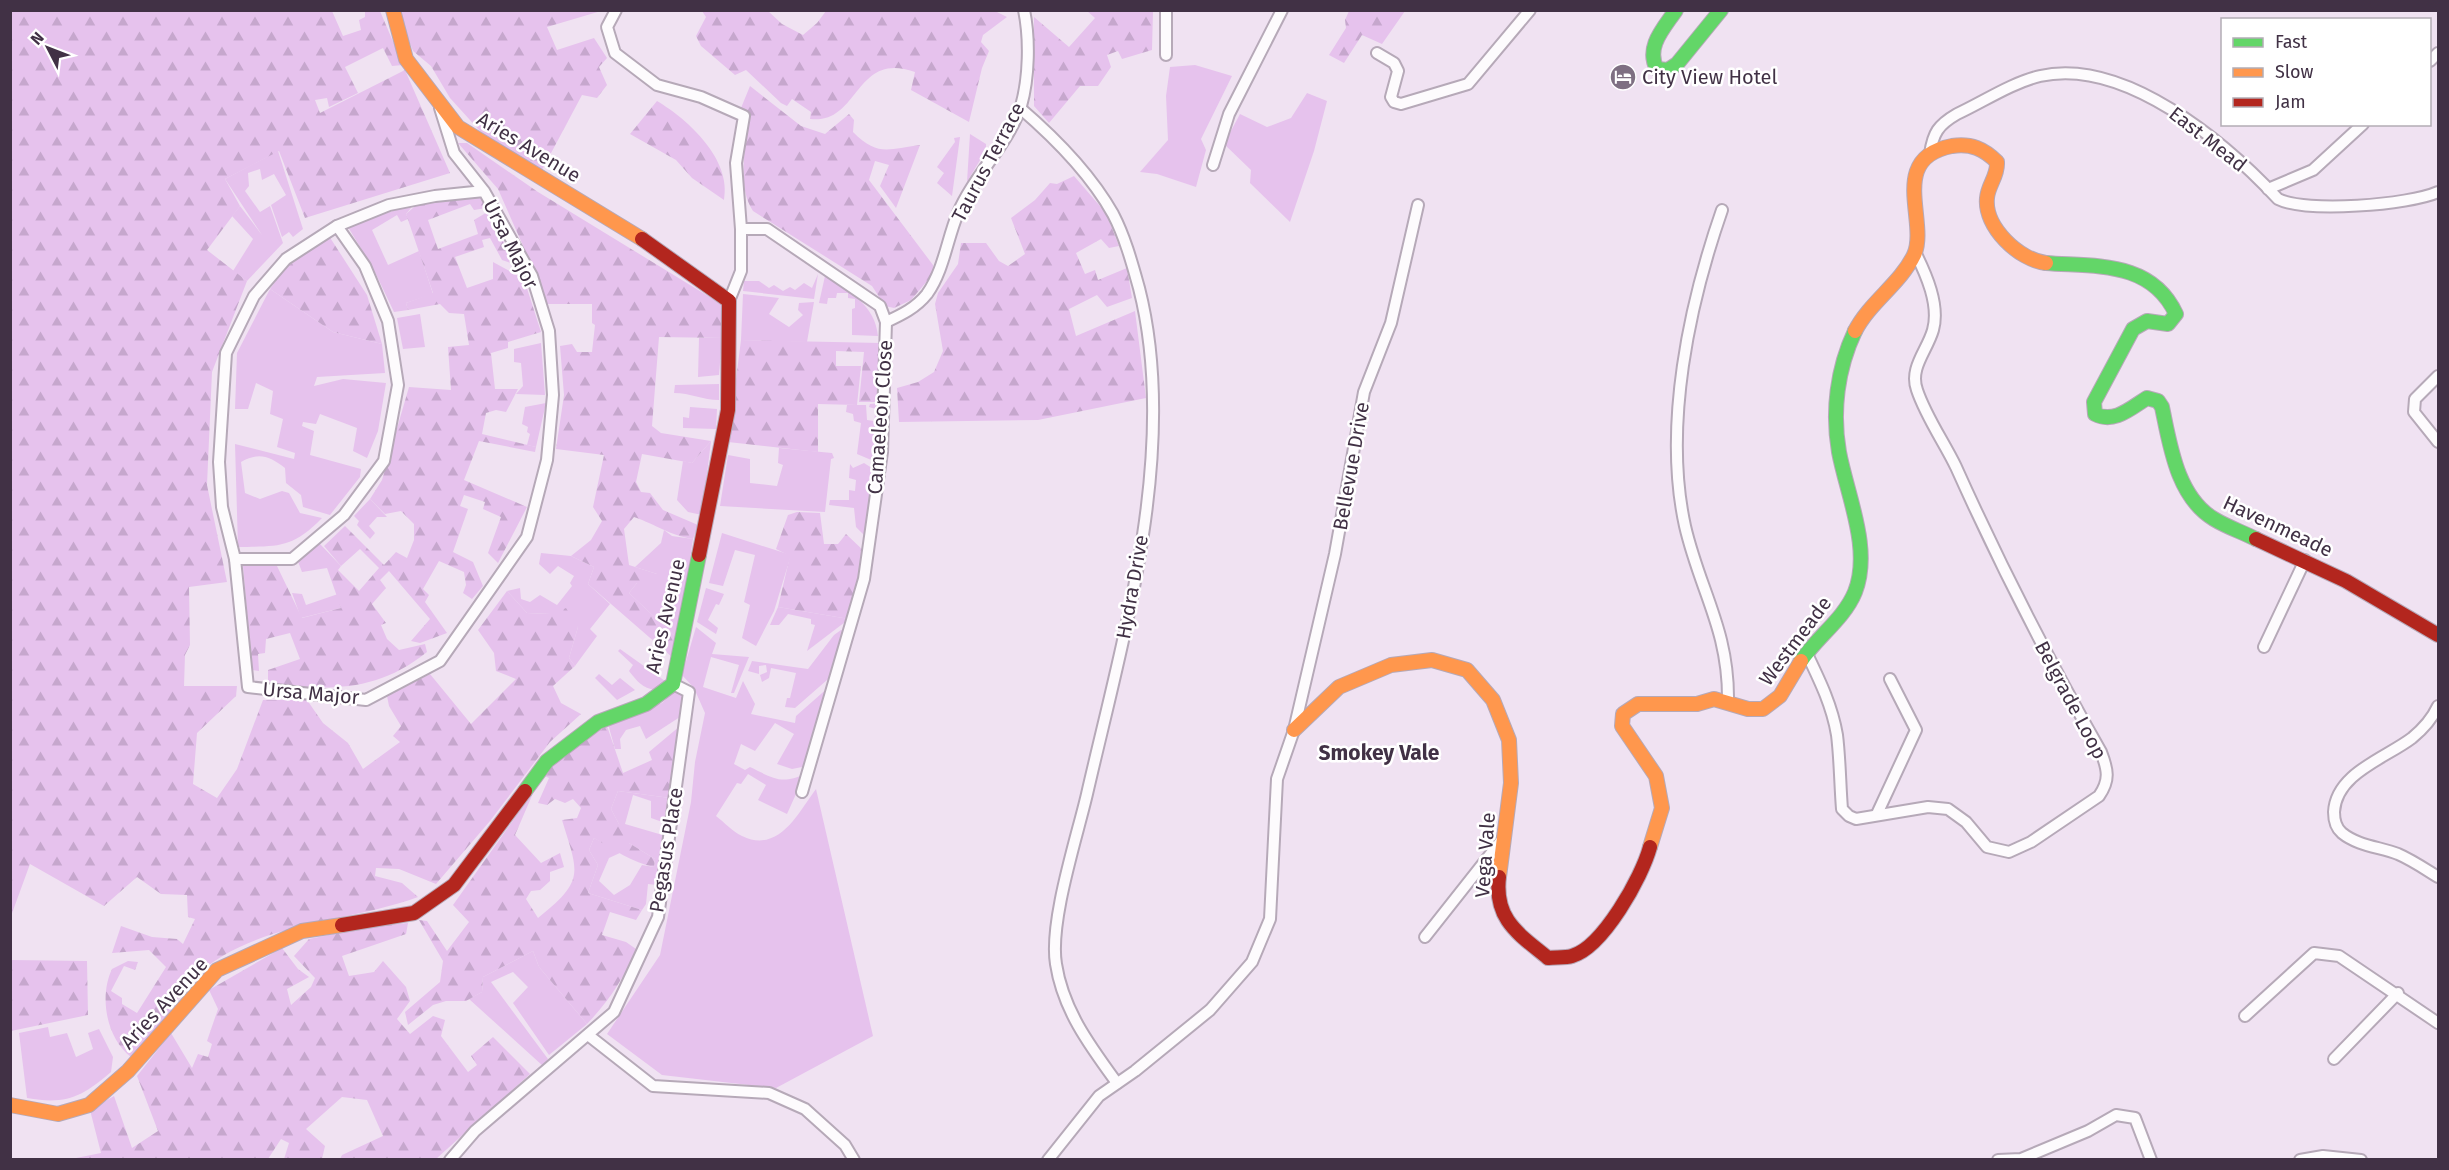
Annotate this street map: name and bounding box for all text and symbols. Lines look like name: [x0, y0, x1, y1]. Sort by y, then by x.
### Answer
north arrow: [18, 18, 78, 78]
legend: [2221, 18, 2431, 126]
text: N: [27, 28, 48, 49]
text: Fast: [2275, 31, 2308, 53]
text: Slow: [2275, 61, 2314, 83]
hotel icon: City View Hotel: [1608, 62, 1638, 92]
place label: City View Hotel: [1642, 65, 1777, 89]
text: Jam: [2275, 91, 2306, 113]
street label: Taurus Terrace: [946, 98, 1030, 226]
street label: East Mead: [2164, 101, 2252, 177]
street label: Aries Avenue: [473, 107, 585, 187]
street label: Ursa Major: [478, 195, 544, 293]
street label: Camaeleon Close: [863, 339, 897, 495]
street label: Bellevue Drive: [1328, 400, 1374, 532]
street label: Havenmeade: [2219, 490, 2337, 562]
street label: Hydra Drive: [1111, 533, 1153, 641]
street label: Aries Avenue: [640, 556, 690, 676]
street label: Westmeade: [1754, 592, 1836, 690]
street label: Belgrade Loop: [2030, 637, 2112, 763]
street label: Ursa Major: [262, 677, 361, 709]
district label: Smokey Vale: [1319, 740, 1440, 766]
street label: Pegasus Place: [644, 786, 688, 914]
street label: Vega Vale: [1470, 812, 1500, 898]
street label: Aries Avenue: [115, 952, 213, 1054]

